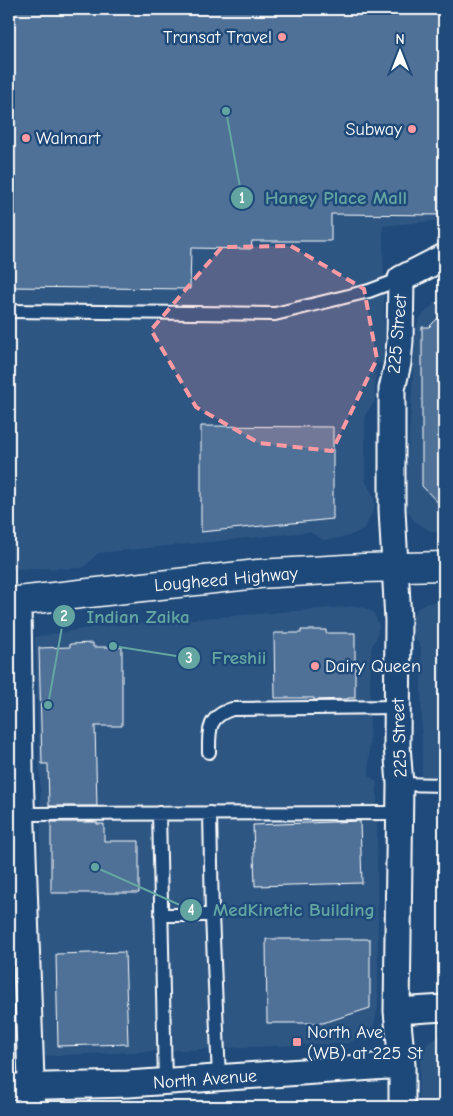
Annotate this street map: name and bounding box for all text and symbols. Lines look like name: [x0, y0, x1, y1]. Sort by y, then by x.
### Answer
place label: Transat Travel: [163, 27, 272, 48]
north arrow: [376, 28, 426, 78]
marker: Transat Travel: [276, 31, 288, 43]
text: N: [395, 31, 405, 48]
place label: Subway: [346, 119, 403, 140]
marker: Subway: [406, 123, 418, 135]
place label: Walmart: [36, 128, 101, 149]
marker: Walmart: [20, 132, 32, 144]
callout: Haney Place Mall: [230, 181, 417, 215]
text: Haney Place Mall: [265, 187, 407, 209]
text: 1: [239, 189, 245, 207]
street label: 225 Street: [384, 293, 412, 375]
street label: Lougheed Highway: [153, 563, 300, 596]
callout: Indian Zaika: [52, 599, 200, 633]
text: Indian Zaika: [86, 606, 190, 628]
text: 2: [60, 607, 68, 625]
callout: Freshii: [177, 641, 276, 675]
text: Freshii: [212, 647, 266, 669]
text: 3: [185, 649, 193, 667]
place label: Dairy Queen: [325, 656, 421, 677]
marker: Dairy Queen: [309, 660, 321, 672]
street label: 225 Street: [388, 697, 411, 778]
callout: MedKinetic Building: [178, 893, 385, 927]
text: MedKinetic Building: [213, 899, 375, 921]
text: 4: [187, 901, 195, 919]
place label: North Ave (WB) at 225 St: [307, 1022, 423, 1064]
marker: North Ave (WB) at 225 St: [291, 1036, 303, 1048]
street label: North Avenue: [152, 1065, 258, 1094]

